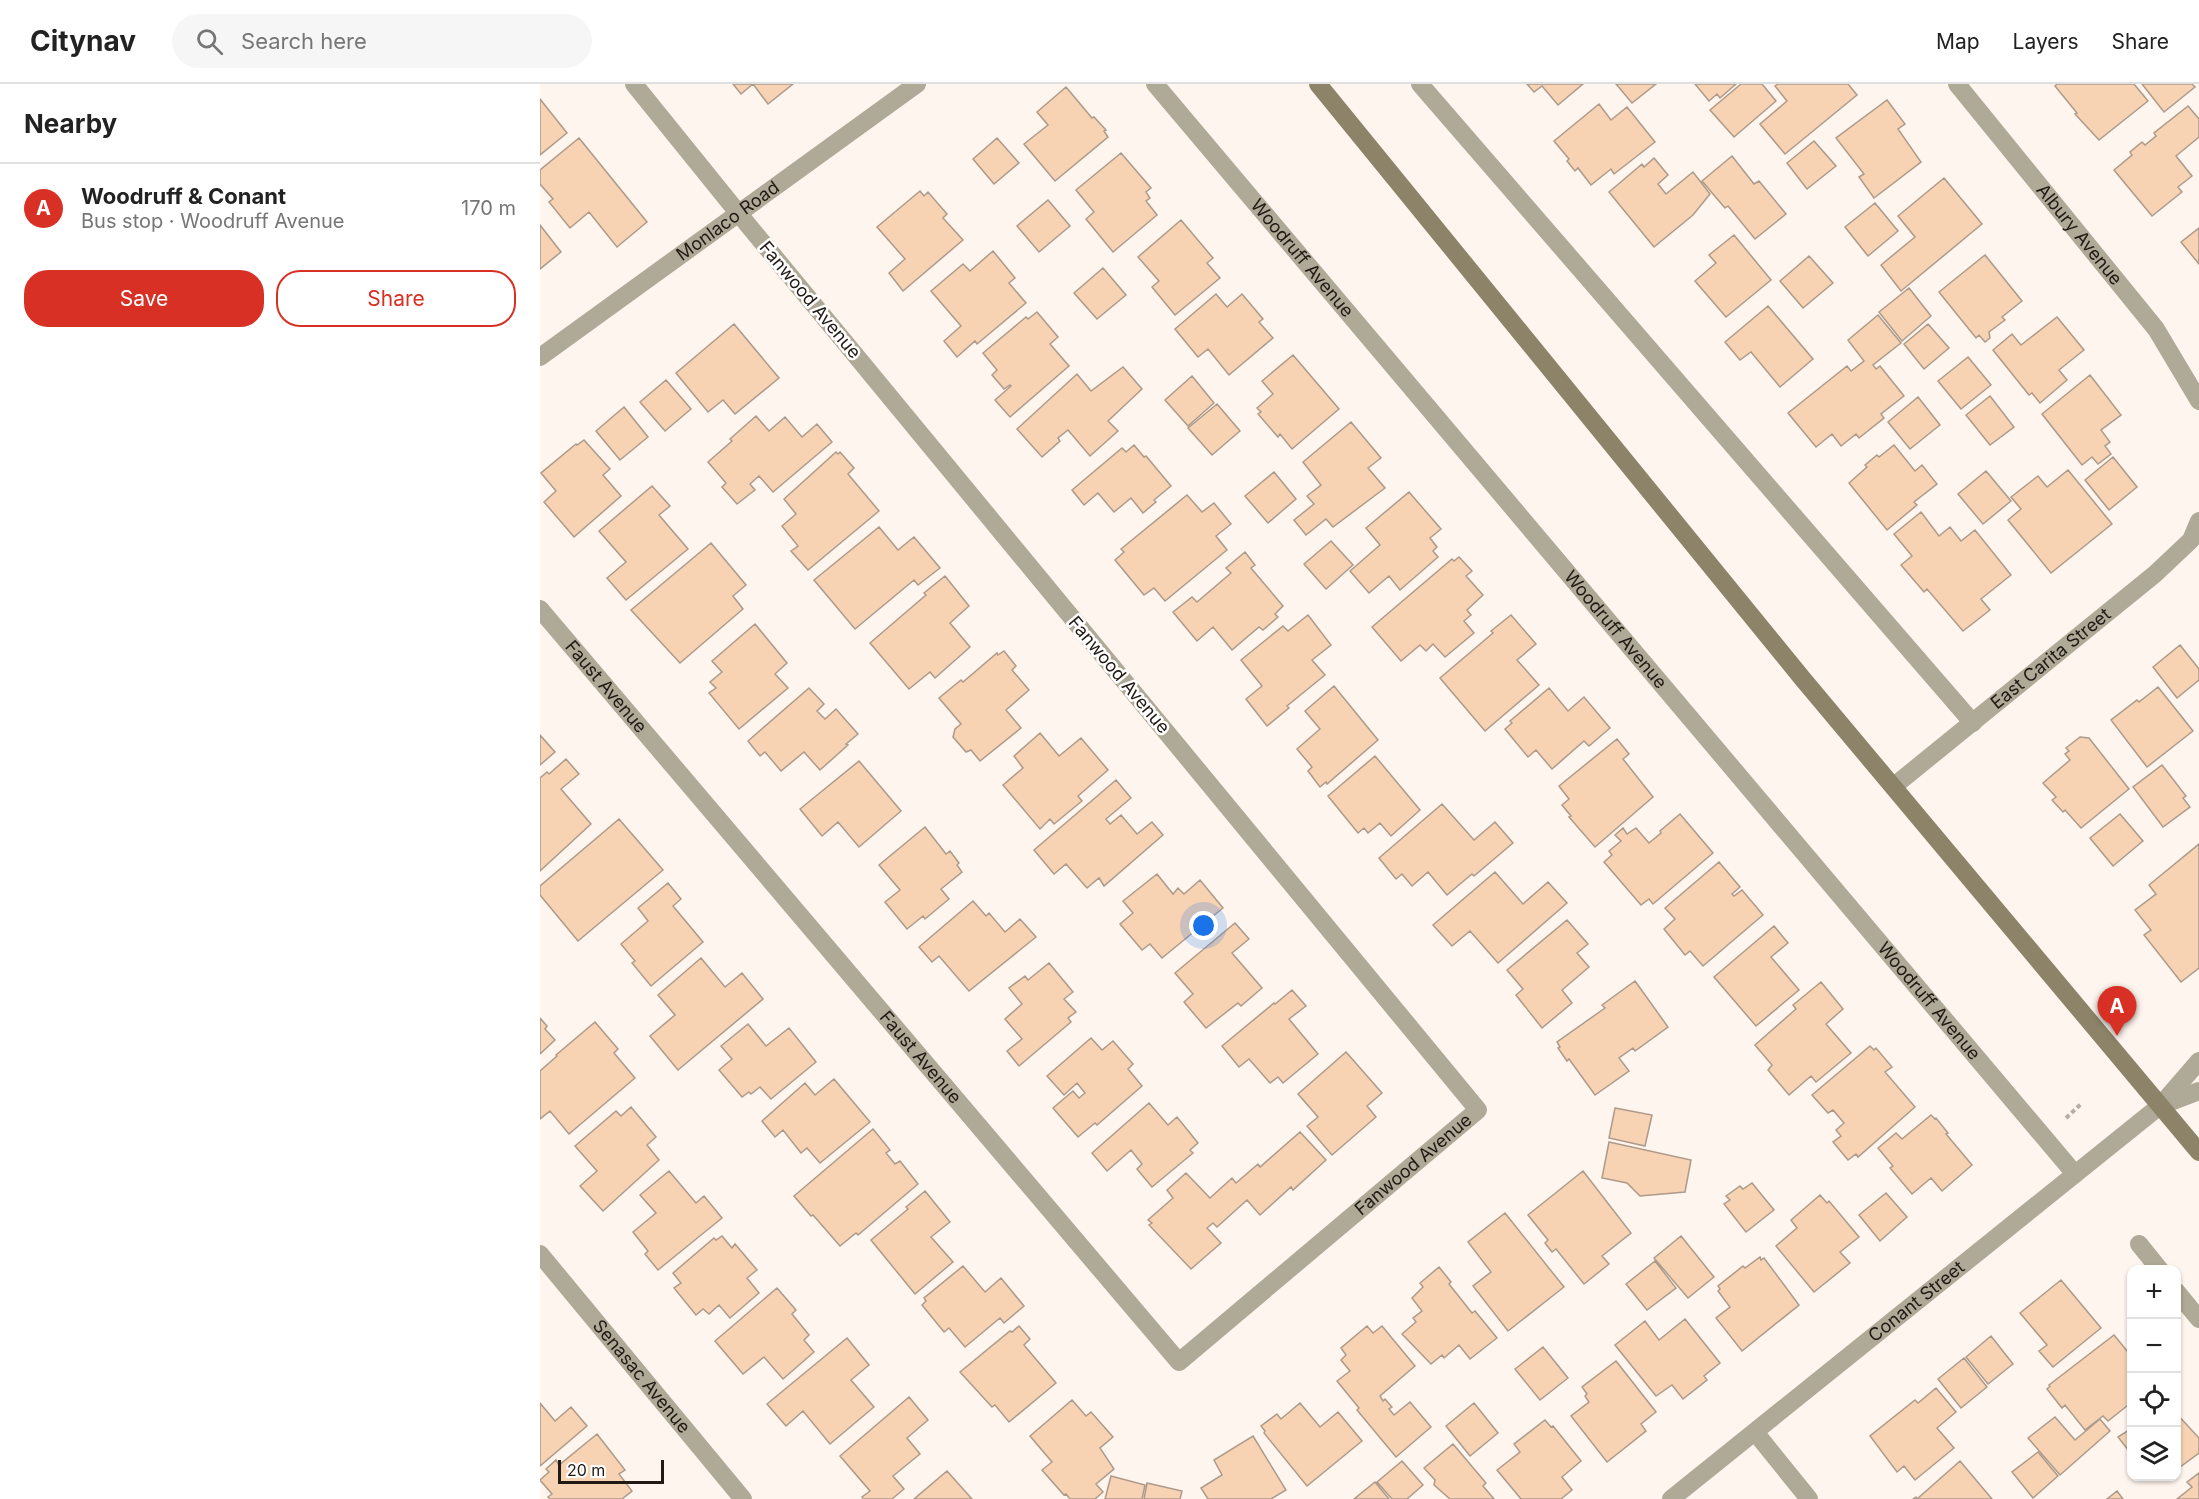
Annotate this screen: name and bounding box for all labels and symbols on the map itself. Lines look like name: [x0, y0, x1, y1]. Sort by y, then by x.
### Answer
street label: Monlaco Road: [672, 176, 783, 265]
street label: Albury Avenue: [2032, 180, 2127, 289]
street label: Woodruff Avenue: [1247, 195, 1358, 321]
street label: Fanwood Avenue: [755, 237, 865, 362]
street label: Woodruff Avenue: [1560, 566, 1672, 693]
street label: East Carita Street: [1986, 603, 2115, 713]
street label: Fanwood Avenue: [1064, 612, 1174, 737]
street label: Faust Avenue: [561, 636, 651, 737]
your location: [1189, 911, 1218, 940]
street label: Woodruff Avenue: [1874, 937, 1985, 1064]
pin: A: [2098, 986, 2136, 1036]
street label: Faust Avenue: [876, 1006, 966, 1108]
street label: Fanwood Avenue: [1350, 1109, 1476, 1219]
street label: Conant Street: [1864, 1256, 1968, 1346]
street label: Senasac Avenue: [589, 1315, 695, 1437]
scale bar: [558, 1457, 664, 1484]

